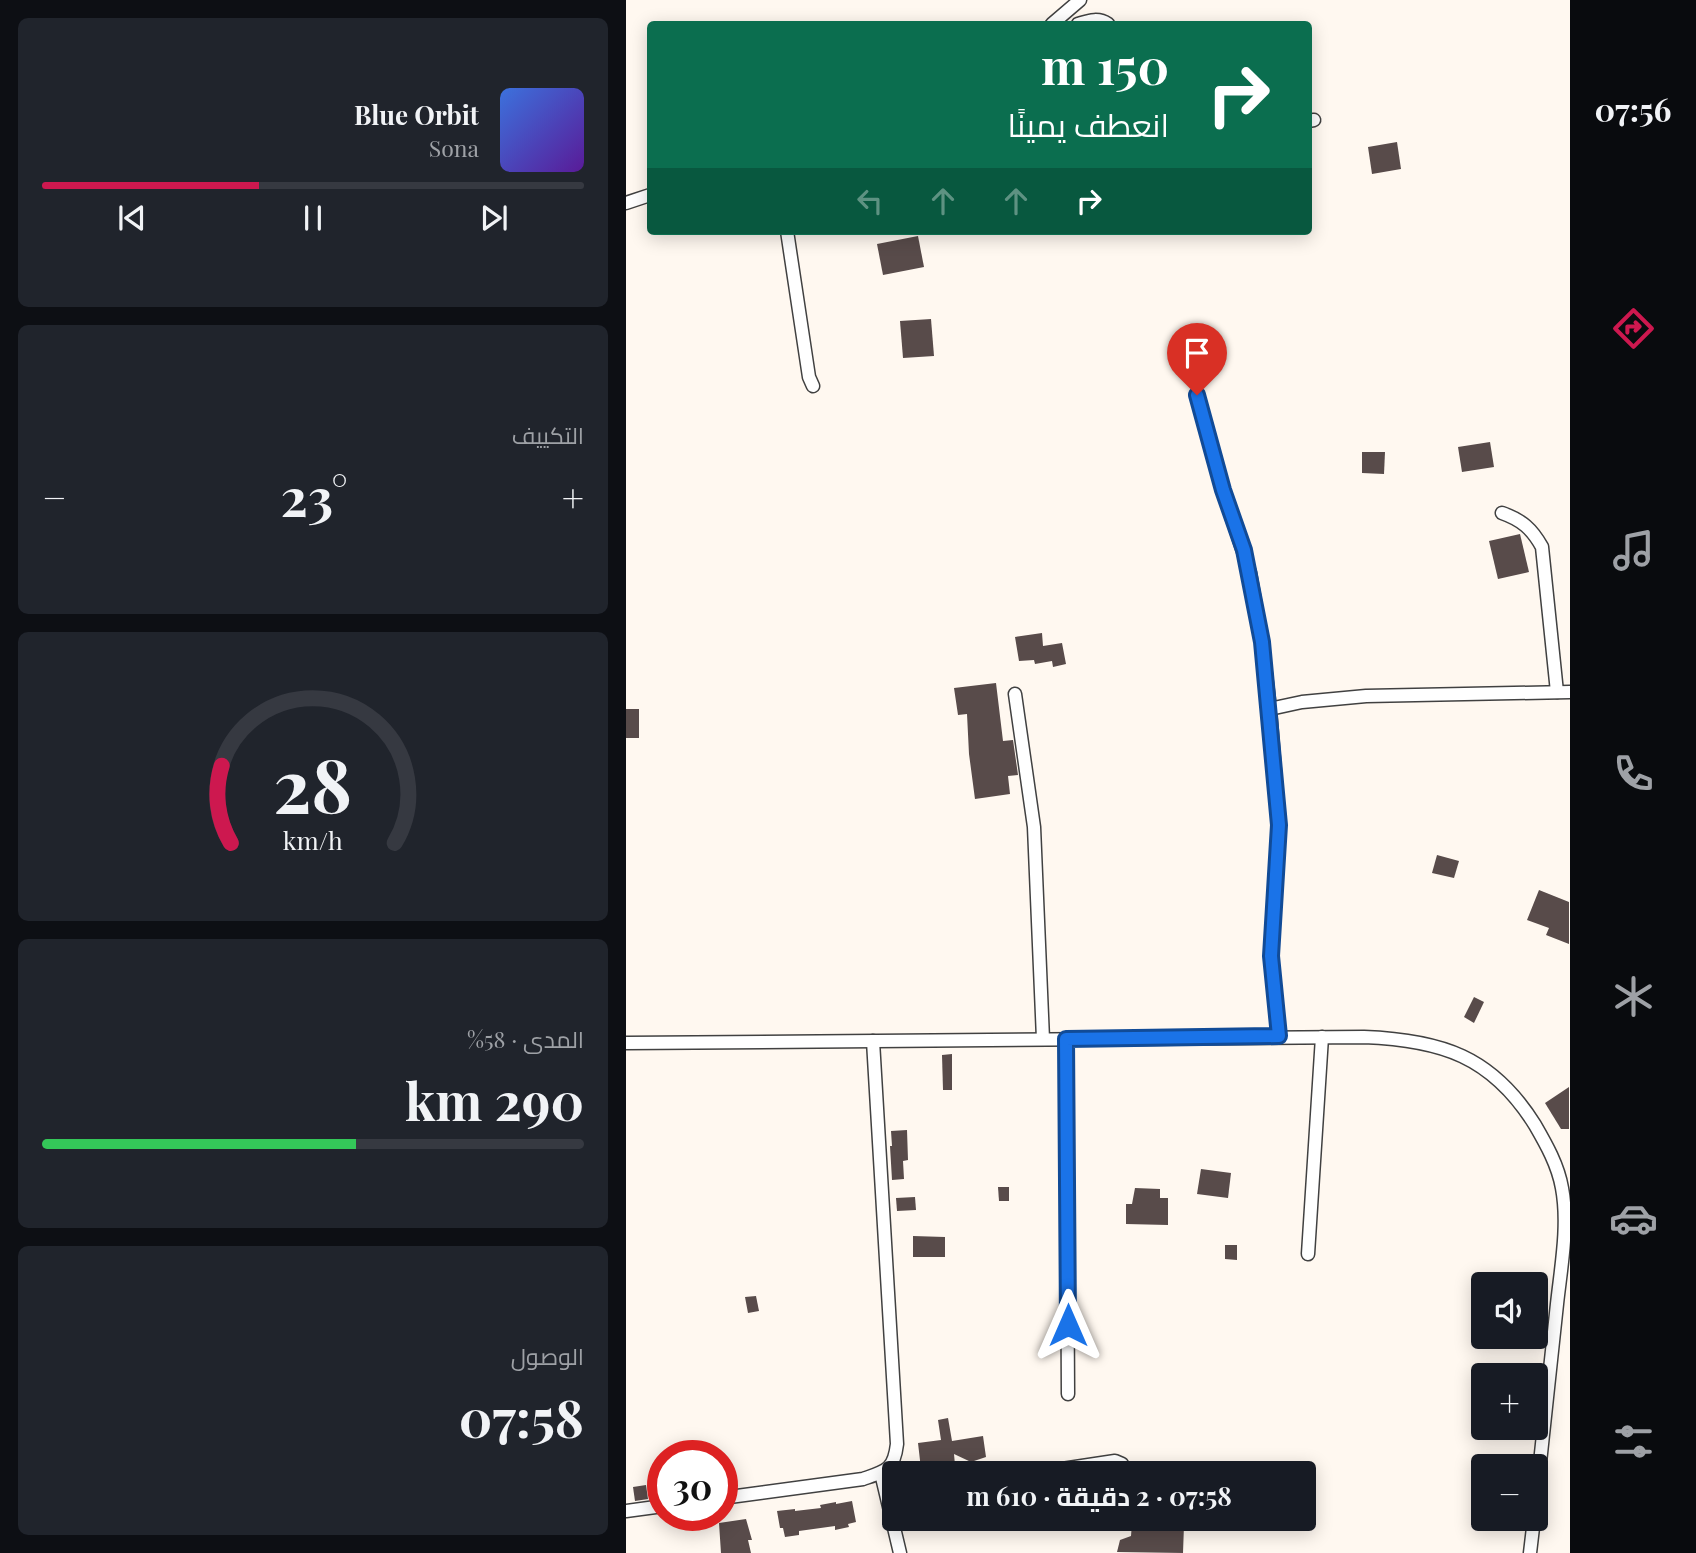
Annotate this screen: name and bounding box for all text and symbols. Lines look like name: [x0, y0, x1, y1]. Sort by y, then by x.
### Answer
text: 150 m: [1041, 32, 1169, 97]
icon: right: [1193, 49, 1284, 140]
text: 07:56: [1594, 87, 1672, 130]
text: Blue Orbit: [354, 97, 479, 132]
text: انعطف يمينًا: [1007, 102, 1169, 145]
text: Sona: [429, 132, 479, 163]
icon: left: [851, 182, 889, 220]
icon: ahead: [924, 182, 962, 220]
icon: ahead: [997, 182, 1035, 220]
icon: right: [1070, 182, 1108, 220]
icon: previous: [113, 199, 151, 237]
icon: pause: [294, 199, 332, 237]
icon: next: [475, 199, 513, 237]
icon: directions: [1609, 304, 1658, 353]
pin: [1167, 323, 1227, 395]
icon: arrive: [1178, 334, 1216, 372]
text: التكييف: [512, 419, 584, 450]
text: 23°: [281, 461, 348, 530]
text: −: [42, 471, 67, 522]
text: +: [562, 471, 584, 522]
icon: music: [1609, 526, 1658, 575]
text: 28: [274, 734, 352, 831]
icon: phone: [1609, 749, 1658, 798]
text: km/h: [283, 822, 343, 855]
icon: climate: [1609, 972, 1658, 1021]
text: المدى · 58%: [467, 1023, 584, 1054]
text: 290 km: [405, 1065, 584, 1134]
icon: car: [1609, 1194, 1658, 1243]
map controls: [1471, 1272, 1548, 1531]
button: sound: [1471, 1272, 1548, 1349]
position arrow: [1031, 1288, 1105, 1362]
text: الوصول: [511, 1340, 584, 1371]
button: +: [1471, 1363, 1548, 1440]
text: 07:58: [459, 1382, 584, 1451]
icon: filters: [1609, 1417, 1658, 1466]
speed limit sign: 30: [647, 1440, 738, 1531]
button: −: [1471, 1454, 1548, 1531]
text: 07:58 · 2 دقيقة · 610 m: [966, 1478, 1232, 1513]

